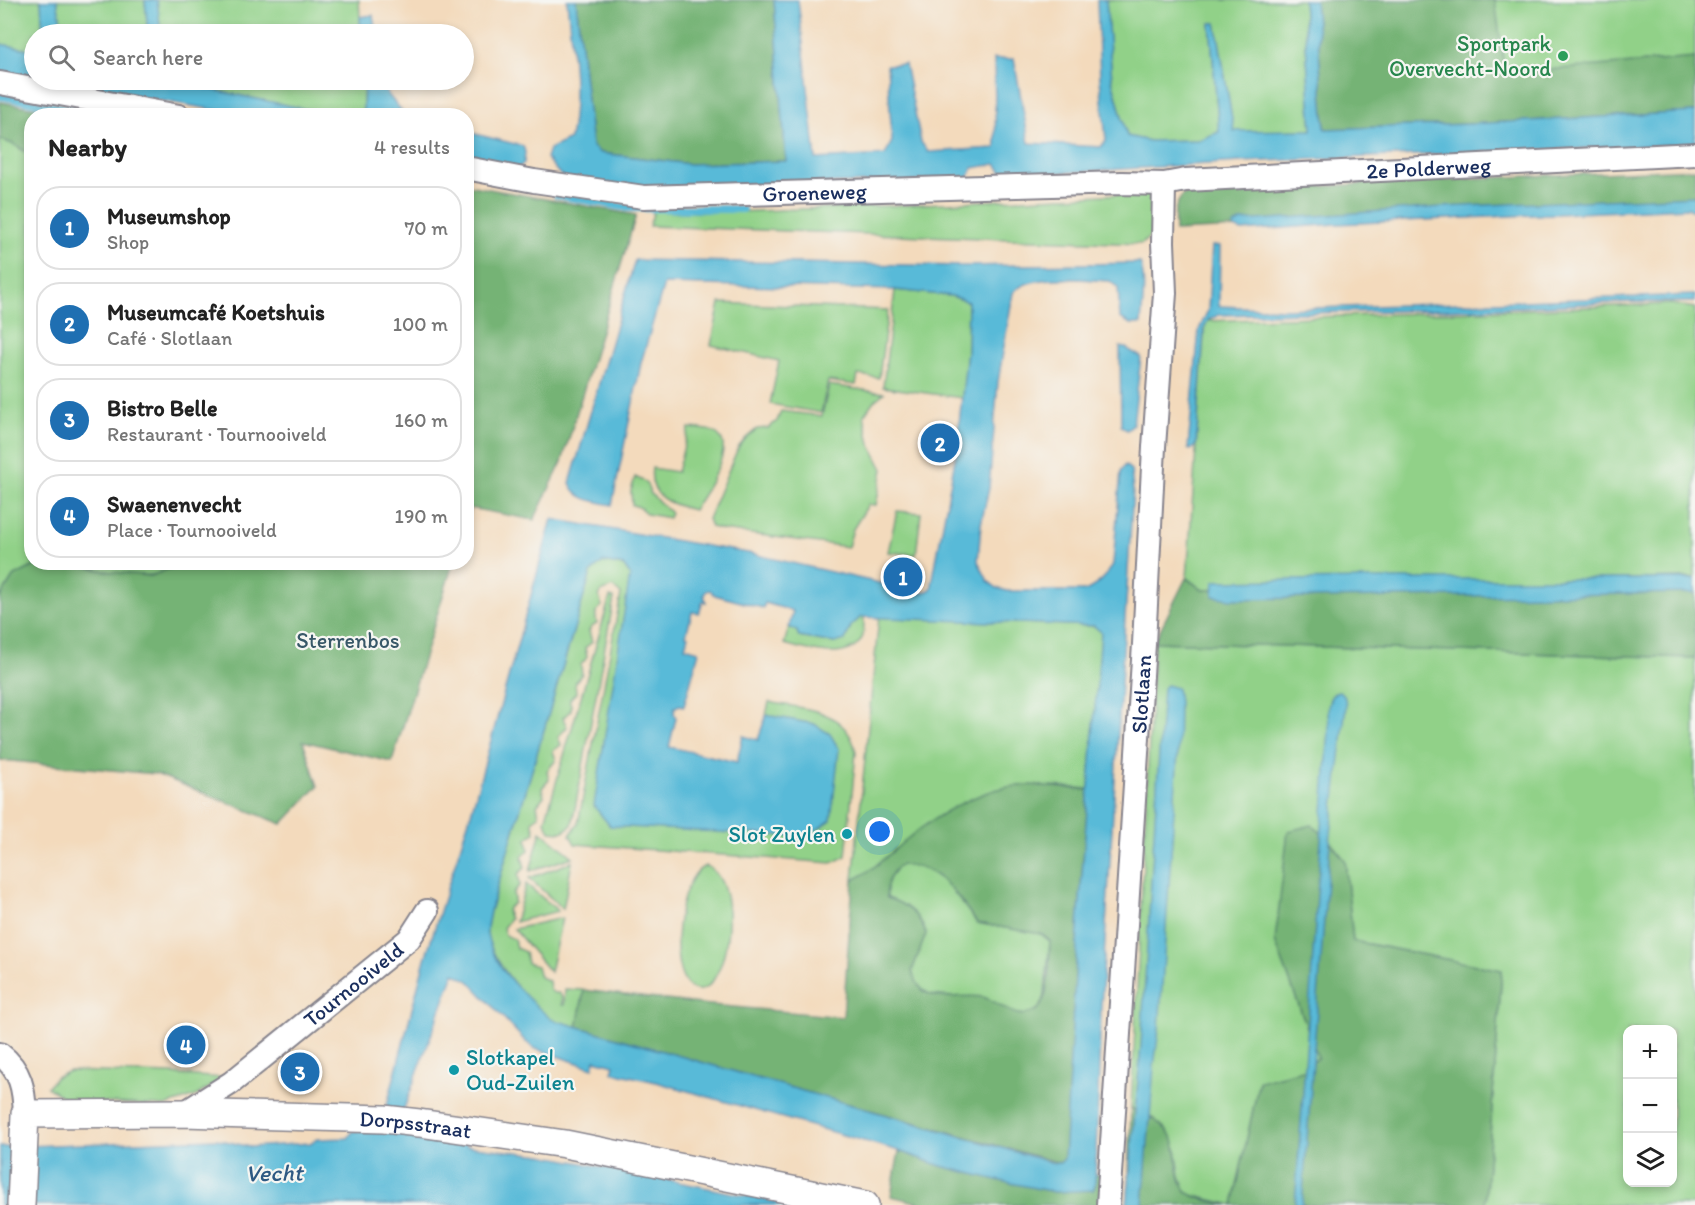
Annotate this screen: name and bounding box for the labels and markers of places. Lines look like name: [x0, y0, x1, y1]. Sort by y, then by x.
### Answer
place label: Sportpark Overvecht-Noord: [1389, 30, 1552, 82]
marker: Sportpark Overvecht-Noord: [1556, 49, 1570, 63]
pin: 2: [920, 420, 960, 466]
pin: 1: [884, 554, 922, 600]
place label: Slot Zuylen: [728, 821, 835, 848]
marker: Slot Zuylen: [840, 827, 854, 841]
pin: 4: [166, 1022, 206, 1068]
place label: Slotkapel Oud-Zuilen: [466, 1044, 575, 1096]
pin: 3: [280, 1050, 320, 1094]
marker: Slotkapel Oud-Zuilen: [447, 1063, 461, 1077]

